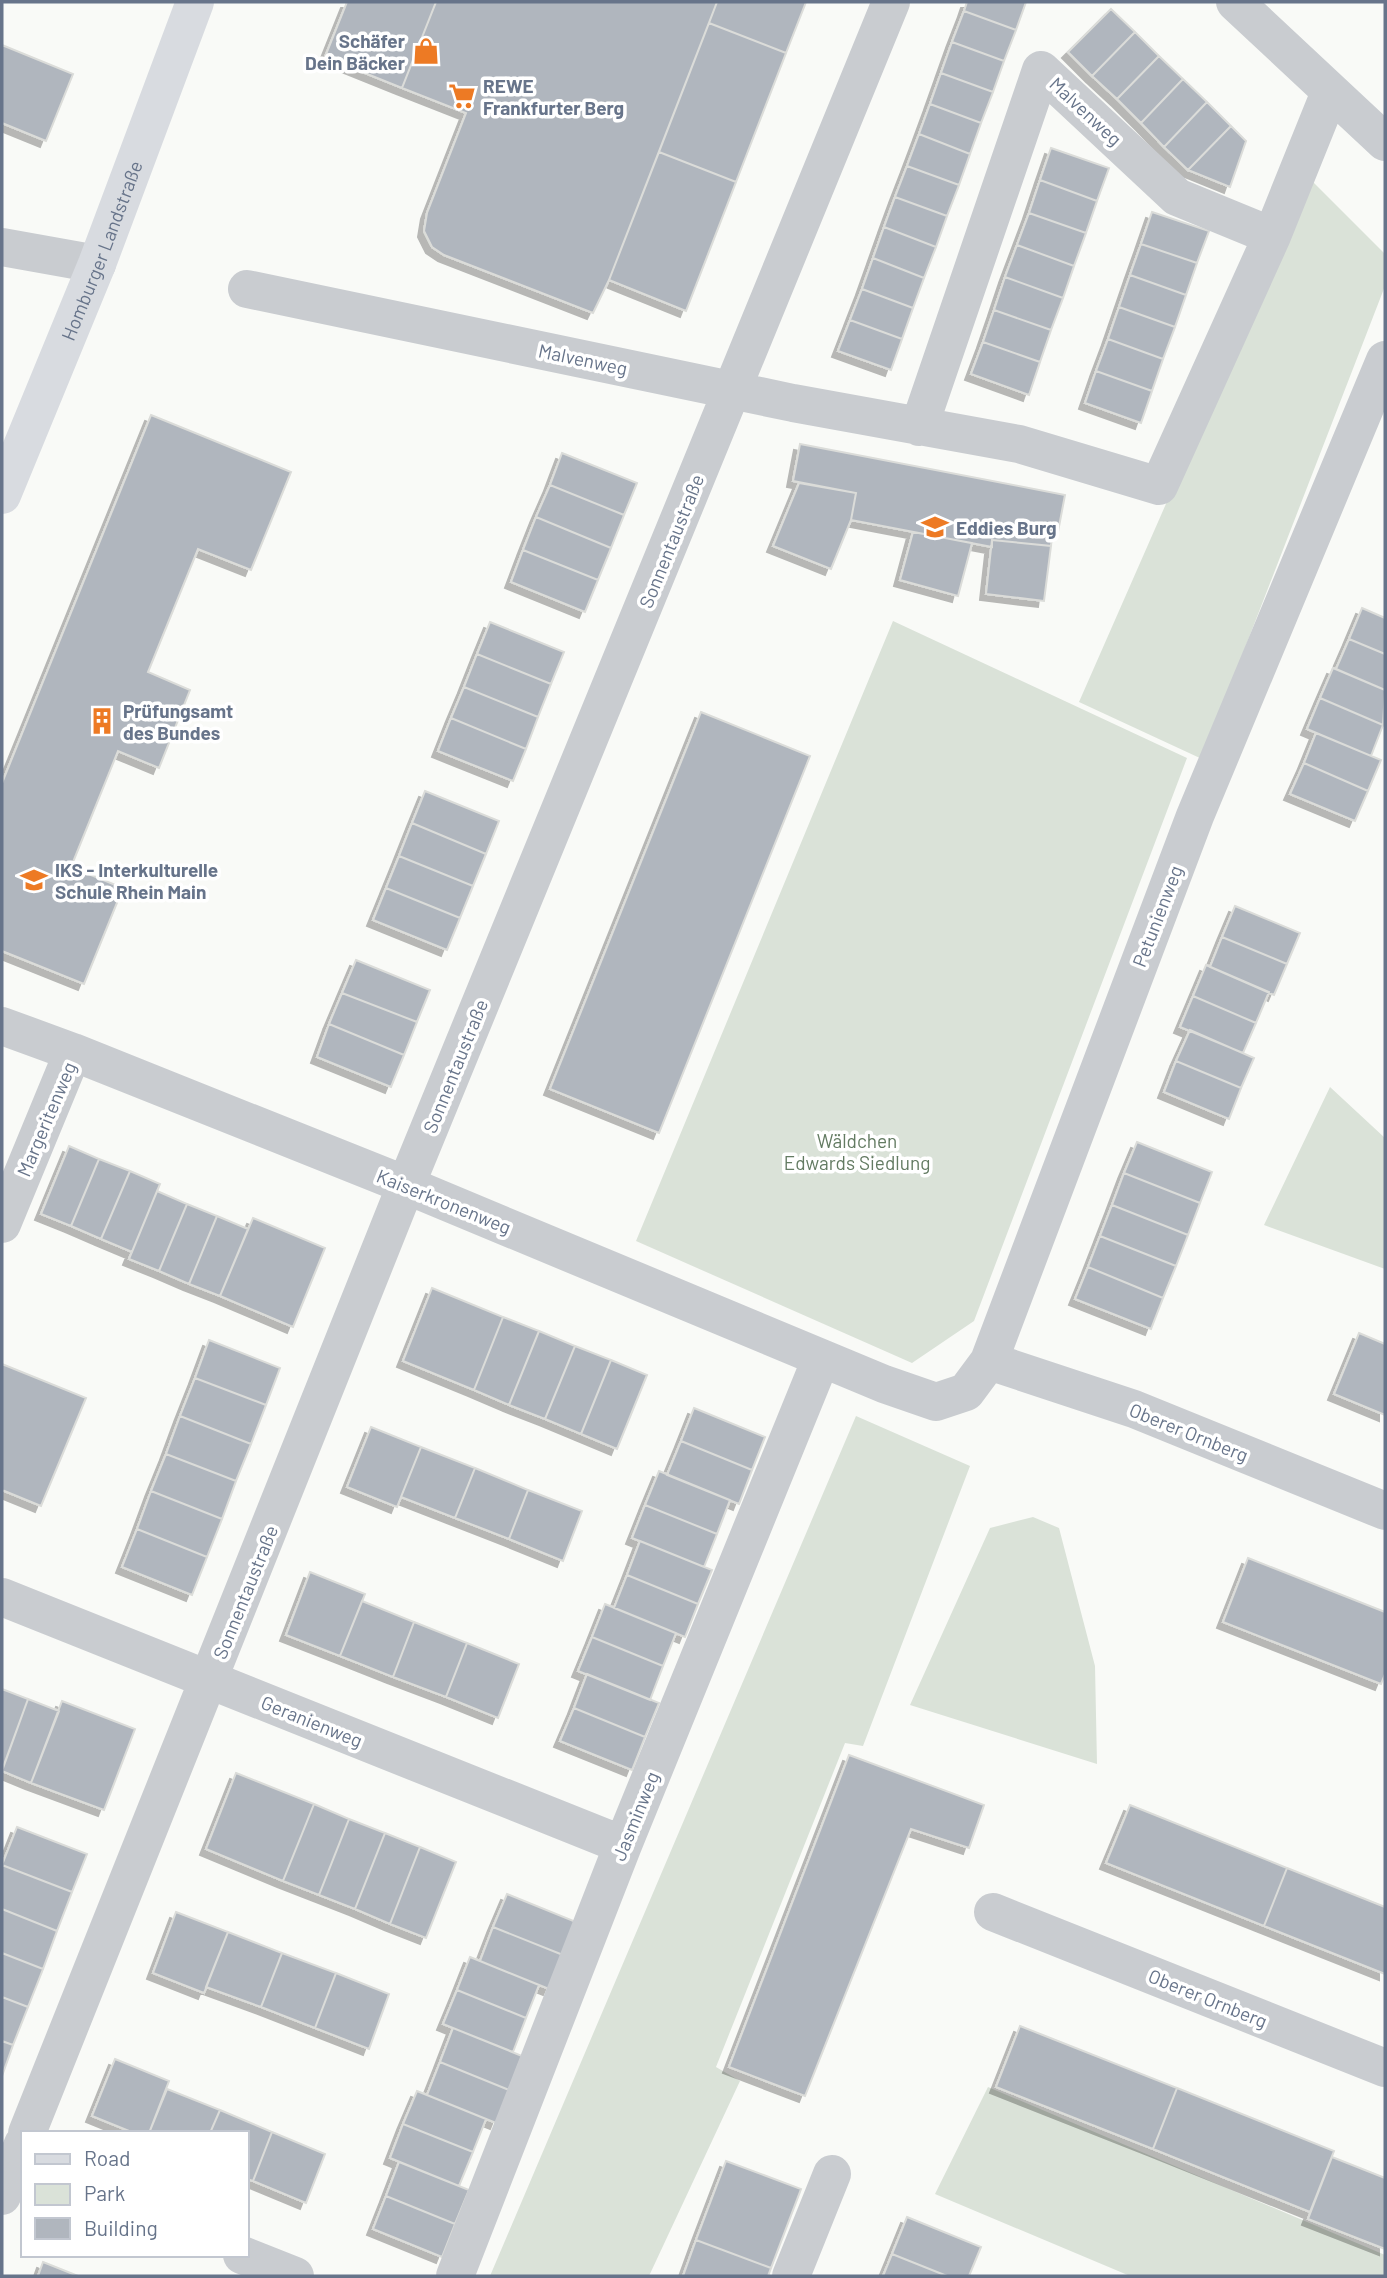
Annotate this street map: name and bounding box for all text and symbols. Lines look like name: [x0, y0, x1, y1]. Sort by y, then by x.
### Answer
place label: Schäfer Dein Bäcker: [305, 29, 406, 74]
shop icon: Schäfer Dein Bäcker: [411, 36, 441, 66]
street label: Malvenweg: [1045, 72, 1127, 150]
place label: REWE Frankfurter Berg: [483, 74, 624, 119]
supermarket icon: REWE Frankfurter Berg: [447, 81, 477, 111]
street label: Homburger Landstraße: [55, 157, 146, 344]
street label: Malvenweg: [536, 338, 630, 380]
street label: Sonnentaustraße: [634, 471, 708, 611]
school or university icon: Eddies Burg: [920, 512, 950, 542]
place label: Eddies Burg: [956, 516, 1056, 539]
place label: Prüfungsamt des Bundes: [123, 699, 233, 744]
building icon: Prüfungsamt des Bundes: [87, 706, 117, 736]
place label: IKS - Interkulturelle Schule Rhein Main: [55, 858, 218, 903]
street label: Petunienweg: [1127, 862, 1187, 970]
school or university icon: IKS - Interkulturelle Schule Rhein Main: [19, 865, 49, 895]
street label: Sonnentaustraße: [418, 996, 492, 1136]
street label: Margeritenweg: [11, 1058, 81, 1180]
park label: Wäldchen Edwards Siedlung: [784, 1129, 930, 1174]
street label: Kaiserkronenweg: [373, 1164, 515, 1238]
street label: Oberer Ornberg: [1126, 1398, 1252, 1466]
street label: Sonnentaustraße: [208, 1522, 282, 1662]
street label: Geranienweg: [258, 1690, 366, 1752]
street label: Jasminweg: [607, 1768, 663, 1864]
street label: Oberer Ornberg: [1145, 1964, 1271, 2032]
legend: [21, 2131, 248, 2257]
text: Road: [84, 2145, 130, 2170]
text: Park: [84, 2180, 125, 2205]
text: Building: [84, 2215, 158, 2240]

